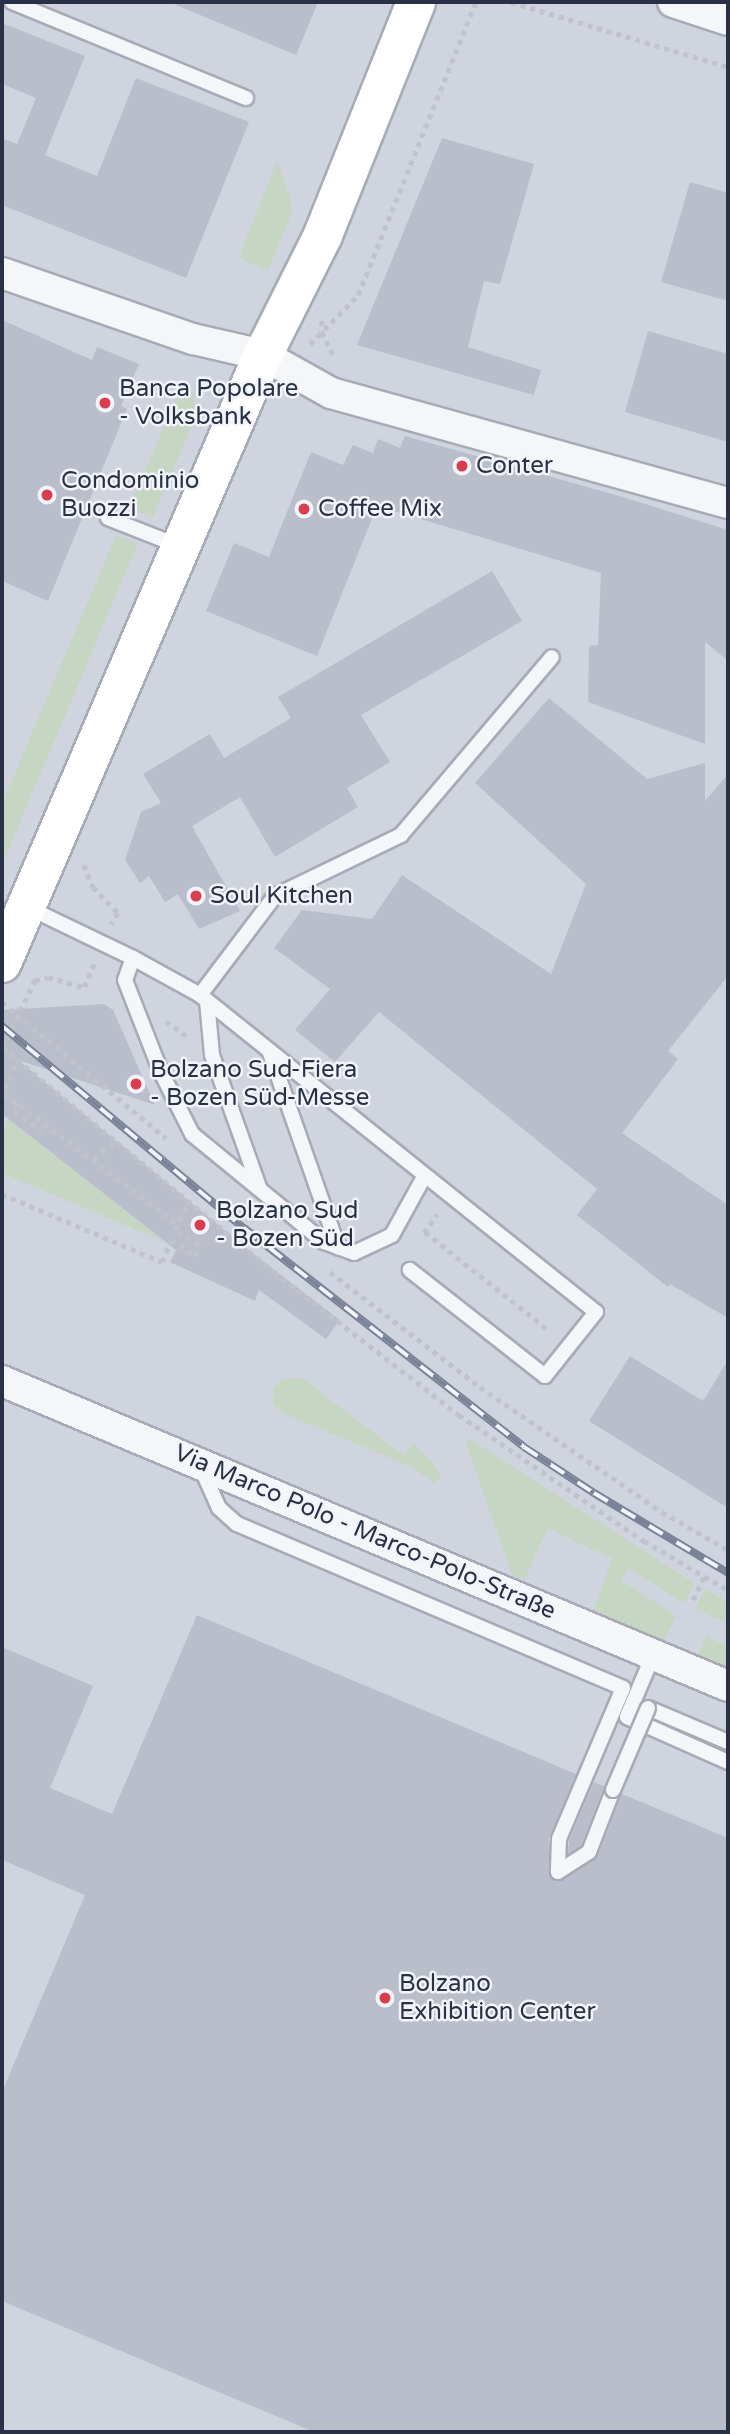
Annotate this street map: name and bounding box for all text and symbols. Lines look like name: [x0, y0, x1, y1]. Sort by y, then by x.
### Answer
place label: Banca Popolare - Volksbank: [119, 375, 298, 431]
marker: Banca Popolare - Volksbank: [97, 395, 113, 411]
place label: Conter: [476, 452, 553, 480]
marker: Conter: [454, 458, 470, 474]
place label: Condominio Buozzi: [61, 467, 199, 523]
marker: Condominio Buozzi: [39, 487, 55, 503]
place label: Coffee Mix: [318, 495, 442, 523]
marker: Coffee Mix: [296, 501, 312, 517]
place label: Soul Kitchen: [210, 882, 353, 910]
marker: Soul Kitchen: [188, 888, 204, 904]
place label: Bolzano Sud-Fiera - Bozen Süd-Messe: [150, 1056, 369, 1112]
marker: Bolzano Sud-Fiera - Bozen Süd-Messe: [128, 1076, 144, 1092]
place label: Bolzano Sud - Bozen Süd: [216, 1197, 358, 1253]
marker: Bolzano Sud - Bozen Süd: [190, 1215, 210, 1235]
street label: Via Marco Polo - Marco-Polo-Straße: [170, 1438, 560, 1626]
place label: Bolzano Exhibition Center: [399, 1970, 596, 2026]
marker: Bolzano Exhibition Center: [377, 1990, 393, 2006]

